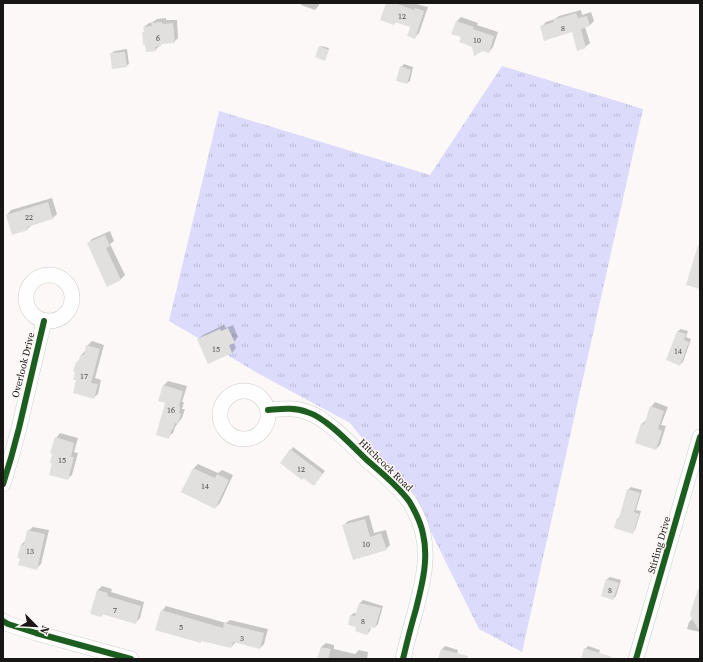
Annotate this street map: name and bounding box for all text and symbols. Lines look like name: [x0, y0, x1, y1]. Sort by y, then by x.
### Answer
house number: 12: [398, 11, 406, 22]
house number: 8: [561, 23, 565, 34]
house number: 6: [156, 33, 160, 44]
house number: 10: [473, 35, 481, 46]
house number: 22: [25, 212, 33, 223]
street label: Overlook Drive: [9, 331, 37, 399]
house number: 15: [212, 344, 220, 355]
house number: 14: [674, 346, 682, 357]
house number: 17: [80, 371, 88, 382]
house number: 16: [167, 405, 175, 416]
street label: Hitchcock Road: [356, 436, 416, 494]
house number: 15: [58, 455, 66, 466]
house number: 12: [297, 464, 305, 475]
house number: 14: [201, 481, 209, 492]
street label: Stirling Drive: [645, 515, 673, 575]
house number: 10: [362, 539, 370, 550]
house number: 13: [26, 546, 34, 557]
house number: 8: [608, 585, 612, 596]
house number: 7: [113, 605, 117, 616]
north arrow: [16, 606, 56, 646]
house number: 8: [361, 616, 365, 627]
house number: 5: [179, 622, 183, 633]
text: N: [36, 623, 53, 637]
house number: 3: [240, 633, 244, 644]

